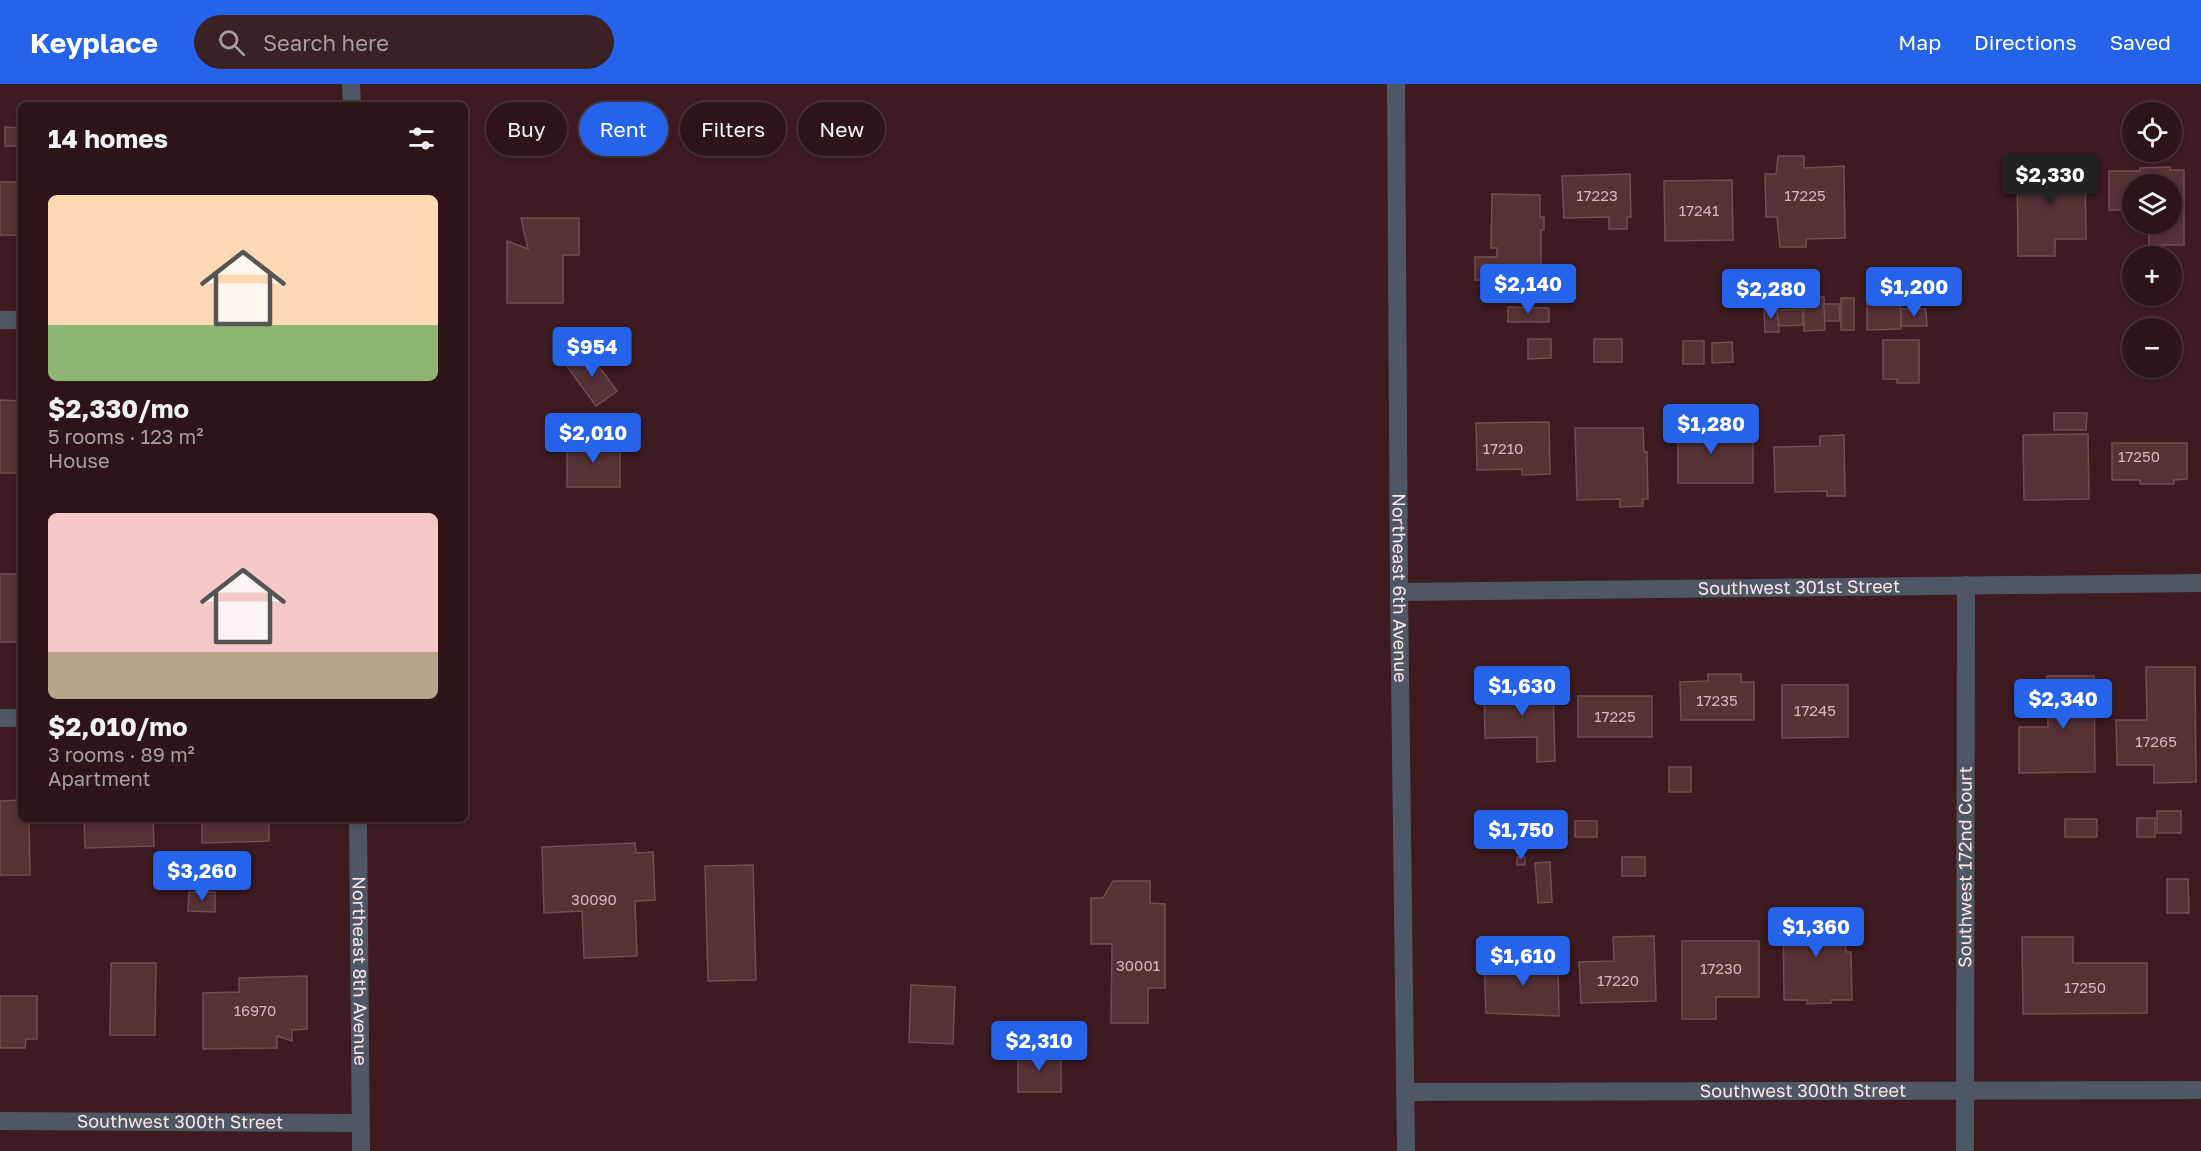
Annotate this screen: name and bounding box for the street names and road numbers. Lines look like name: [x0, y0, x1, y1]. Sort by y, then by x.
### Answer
street label: Northeast 6th Avenue: [1388, 493, 1412, 683]
street label: Southwest 301st Street: [1698, 574, 1900, 599]
street label: Southwest 172nd Court: [1953, 766, 1976, 968]
street label: Northeast 8th Avenue: [349, 876, 372, 1066]
street label: Southwest 300th Street: [1700, 1079, 1906, 1101]
street label: Southwest 300th Street: [77, 1109, 283, 1133]

